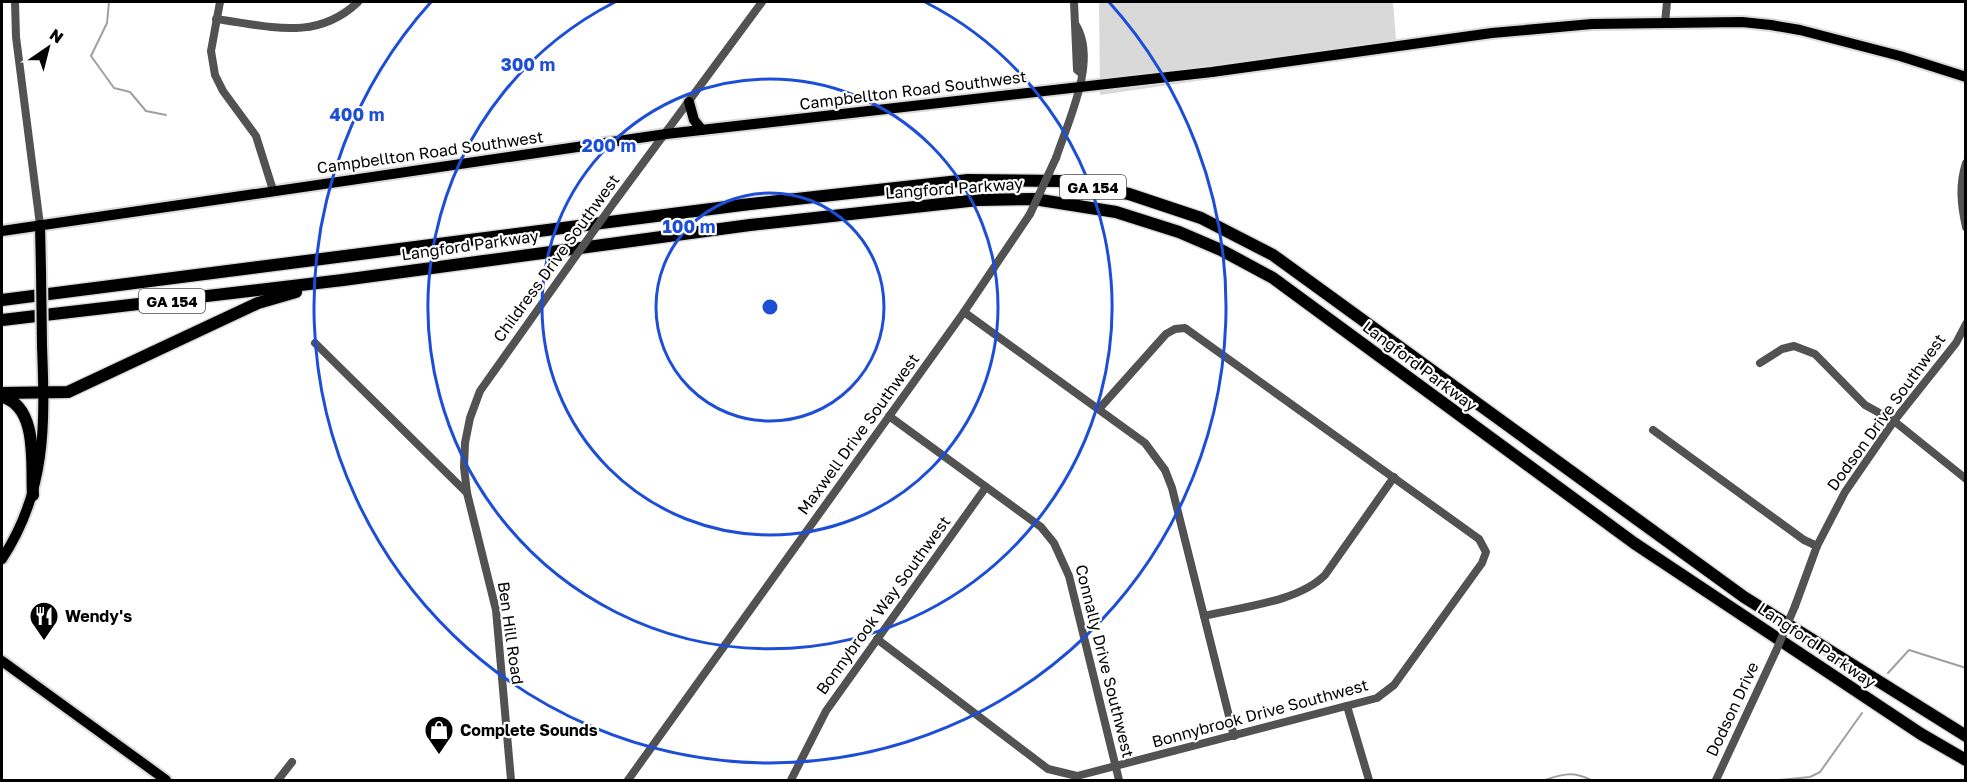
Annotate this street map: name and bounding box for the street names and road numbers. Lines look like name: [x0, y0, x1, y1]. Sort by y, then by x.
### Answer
street label: Campbellton Road Southwest: [798, 66, 1028, 114]
street label: Campbellton Road Southwest: [315, 126, 545, 178]
street label: Childress Drive Southwest: [488, 170, 624, 346]
street label: Langford Parkway: [884, 173, 1024, 203]
road number: GA 154: [1060, 175, 1126, 199]
street label: Langford Parkway: [400, 225, 540, 265]
road number: GA 154: [139, 289, 205, 313]
street label: Langford Parkway: [1359, 316, 1481, 416]
street label: Dodson Drive Southwest: [1822, 330, 1950, 494]
street label: Maxwell Drive Southwest: [793, 350, 923, 518]
street label: Bonnybrook Way Southwest: [811, 512, 955, 698]
street label: Connally Drive Southwest: [1071, 562, 1139, 760]
street label: Ben Hill Road: [494, 580, 528, 686]
street label: Langford Parkway: [1754, 598, 1880, 692]
street label: Dodson Drive: [1701, 658, 1763, 760]
street label: Bonnybrook Drive Southwest: [1150, 674, 1370, 752]

